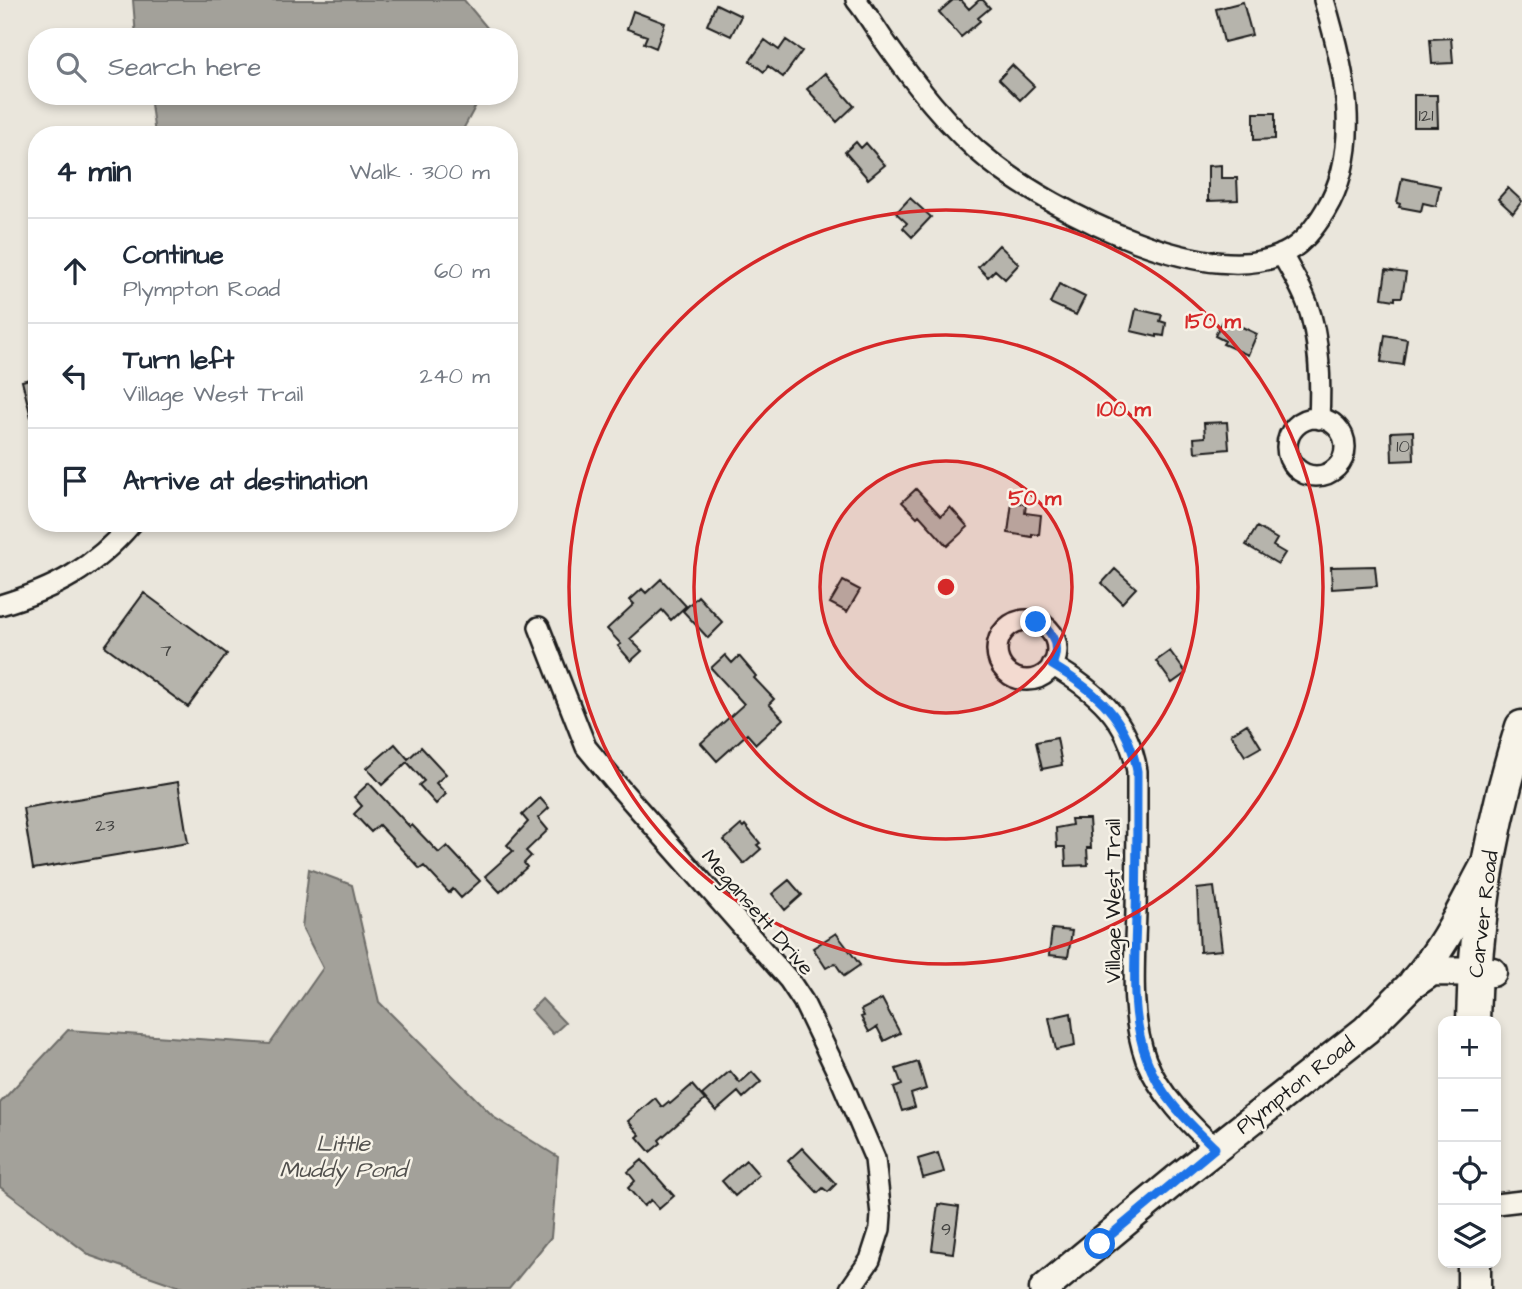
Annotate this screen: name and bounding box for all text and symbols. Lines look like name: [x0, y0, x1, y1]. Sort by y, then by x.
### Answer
search box: [28, 28, 518, 105]
icon: search: [52, 48, 90, 86]
text: Search here: [108, 49, 261, 85]
house number: 121: [1419, 103, 1433, 128]
text: 4 min: [56, 151, 131, 193]
text: Walk · 300 m: [349, 156, 490, 188]
text: Continue: [123, 237, 224, 273]
icon: ahead: [56, 252, 94, 290]
text: 60 m: [434, 255, 490, 287]
text: Plympton Road: [123, 273, 280, 305]
text: 150 m: [1185, 307, 1241, 336]
text: Turn left: [123, 342, 234, 378]
icon: left: [56, 357, 94, 395]
text: 240 m: [420, 360, 490, 392]
text: Village West Trail: [123, 378, 303, 410]
text: 100 m: [1097, 395, 1152, 424]
house number: 10: [1396, 434, 1410, 459]
icon: arrive: [56, 462, 94, 500]
text: Arrive at destination: [123, 463, 368, 499]
text: 50 m: [1009, 484, 1062, 513]
centre of rings: [934, 575, 958, 599]
route end: [1020, 606, 1051, 637]
house number: 7: [160, 638, 172, 663]
house number: 23: [95, 813, 115, 838]
street label: Village West Trail: [1099, 819, 1130, 983]
street label: Megansett Drive: [693, 843, 821, 983]
street label: Carver Road: [1461, 849, 1506, 979]
map controls: [1438, 1016, 1501, 1268]
button: +: [1438, 1016, 1501, 1079]
street label: Plympton Road: [1230, 1030, 1362, 1143]
button: −: [1438, 1079, 1501, 1142]
water label: Little Muddy Pond: [279, 1128, 411, 1187]
button: locate: [1438, 1142, 1501, 1205]
button: layers: [1438, 1205, 1501, 1268]
house number: 9: [941, 1217, 951, 1242]
route start: [1084, 1228, 1115, 1259]

